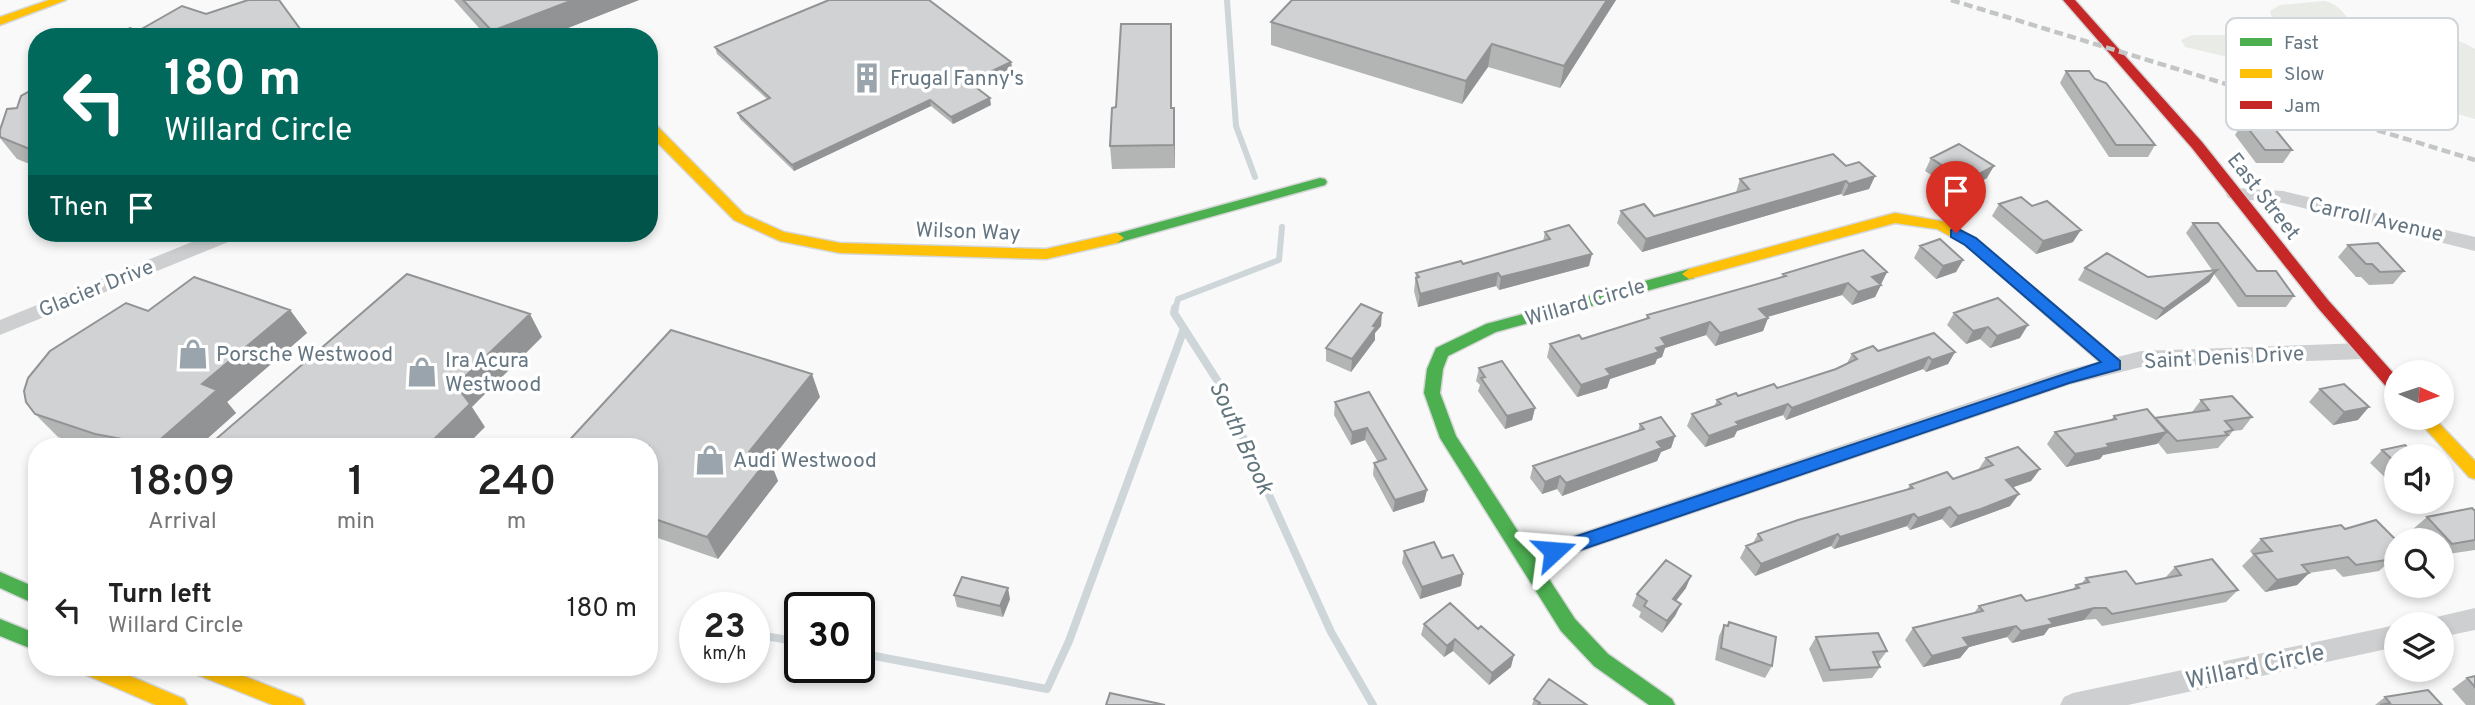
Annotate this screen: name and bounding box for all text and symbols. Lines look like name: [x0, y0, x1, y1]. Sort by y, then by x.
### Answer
legend: [2226, 18, 2458, 130]
text: Fast: [2284, 32, 2319, 56]
text: 180 m: [164, 51, 301, 113]
icon: left: [49, 56, 140, 147]
building icon: Frugal Fanny's: [850, 61, 884, 95]
text: Slow: [2284, 63, 2324, 87]
place label: Frugal Fanny's: [890, 66, 1024, 93]
text: Jam: [2284, 95, 2321, 119]
text: Willard Circle: [164, 112, 352, 152]
street label: East Street: [2220, 148, 2305, 246]
pin: [1926, 161, 1986, 233]
icon: arrive: [1937, 172, 1975, 210]
icon: arrive: [122, 189, 160, 227]
text: Then: [49, 192, 108, 225]
street label: Carroll Avenue: [2306, 192, 2446, 249]
street label: Wilson Way: [915, 217, 1021, 248]
street label: Glacier Drive: [35, 254, 158, 325]
street label: Willard Circle: [1522, 273, 1649, 333]
shop icon: Porsche Westwood: [176, 337, 210, 371]
street label: Saint Denis Drive: [2143, 341, 2305, 376]
place label: Porsche Westwood: [216, 342, 393, 369]
place label: Ira Acura Westwood: [445, 348, 541, 399]
shop icon: Ira Acura Westwood: [405, 355, 439, 389]
north arrow: [2384, 360, 2454, 430]
map controls: [2384, 360, 2454, 682]
water label: South Brook: [1201, 377, 1279, 500]
shop icon: Audi Westwood: [693, 443, 727, 477]
button: sound: [2384, 444, 2454, 514]
place label: Audi Westwood: [733, 448, 877, 475]
text: 18:09: [130, 457, 235, 510]
text: 1: [348, 457, 364, 510]
text: 240: [477, 457, 556, 510]
text: Arrival: [148, 508, 217, 537]
text: min: [337, 508, 375, 537]
text: m: [507, 508, 526, 537]
position arrow: [1517, 514, 1591, 588]
button: search: [2384, 528, 2454, 598]
text: Turn left: [108, 579, 212, 612]
icon: left: [49, 591, 87, 629]
speed limit sign: 30: [784, 592, 875, 683]
text: 180 m: [567, 593, 637, 626]
text: 23: [703, 606, 746, 650]
text: Willard Circle: [108, 612, 243, 641]
button: layers: [2384, 612, 2454, 682]
street label: Willard Circle: [2183, 639, 2328, 697]
text: km/h: [703, 643, 746, 666]

